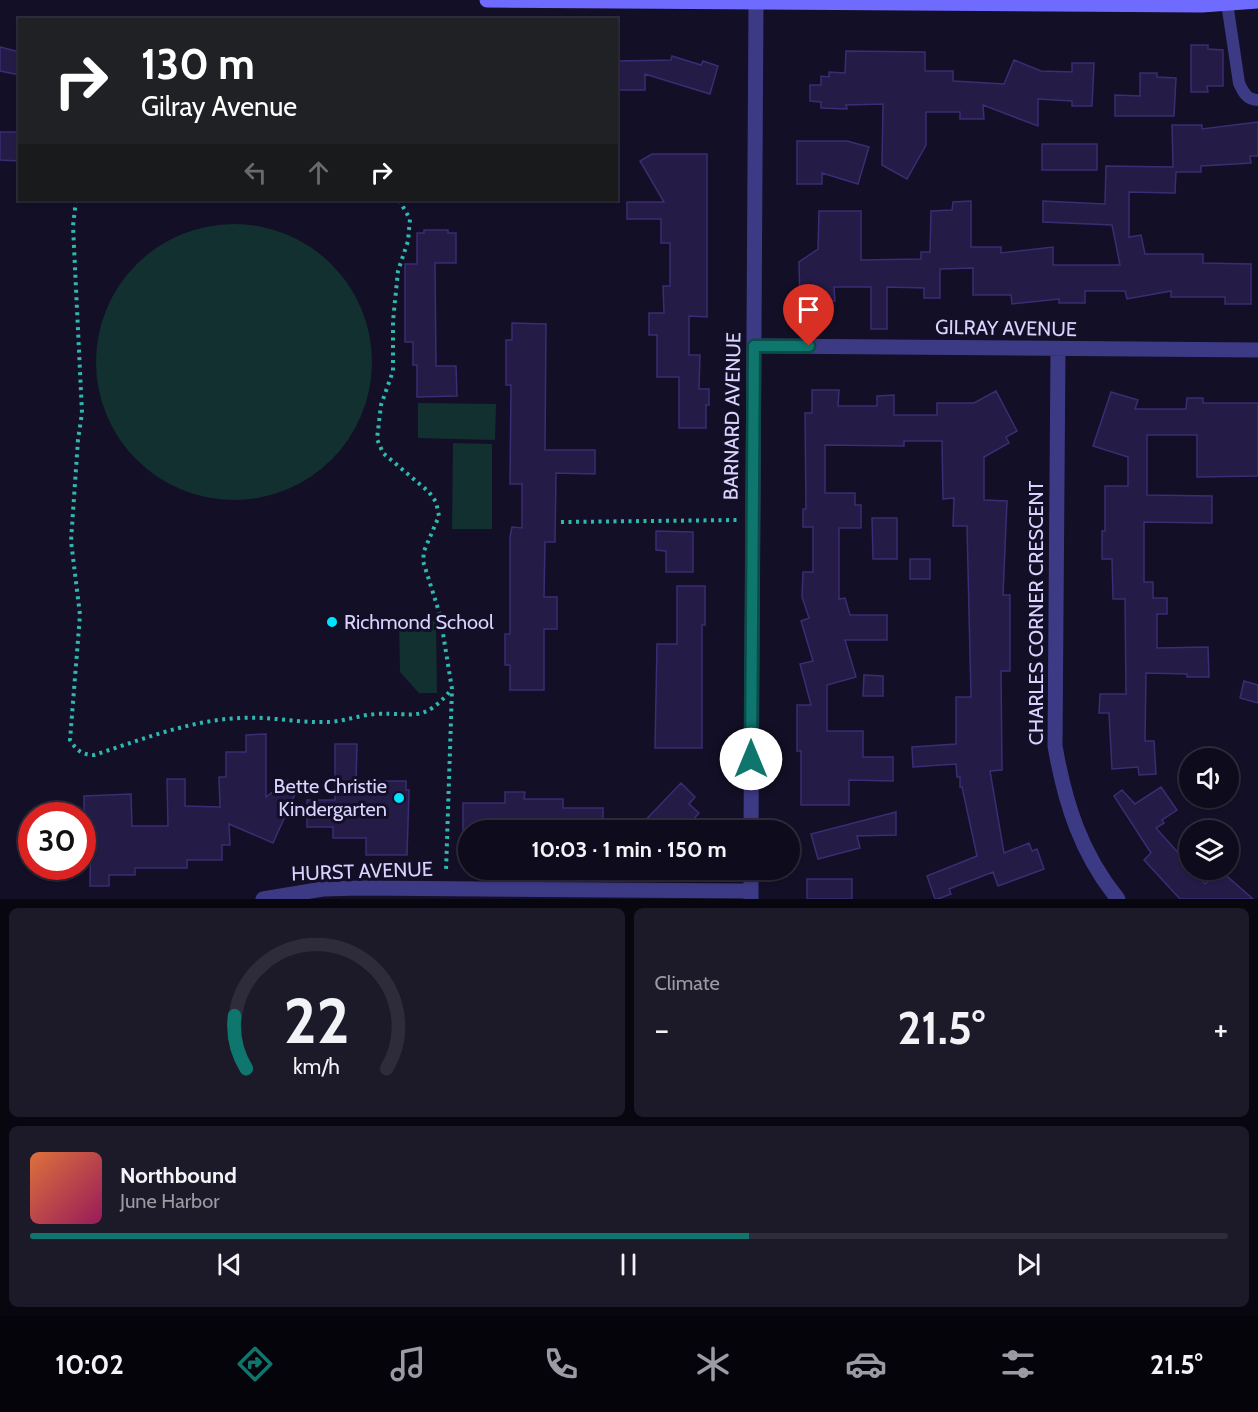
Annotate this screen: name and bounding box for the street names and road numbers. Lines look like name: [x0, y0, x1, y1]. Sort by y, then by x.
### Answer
street label: GILRAY AVENUE: [935, 315, 1077, 341]
street label: BARNARD AVENUE: [719, 332, 745, 500]
street label: CHARLES CORNER CRESCENT: [1024, 480, 1048, 745]
street label: HURST AVENUE: [291, 857, 433, 885]

